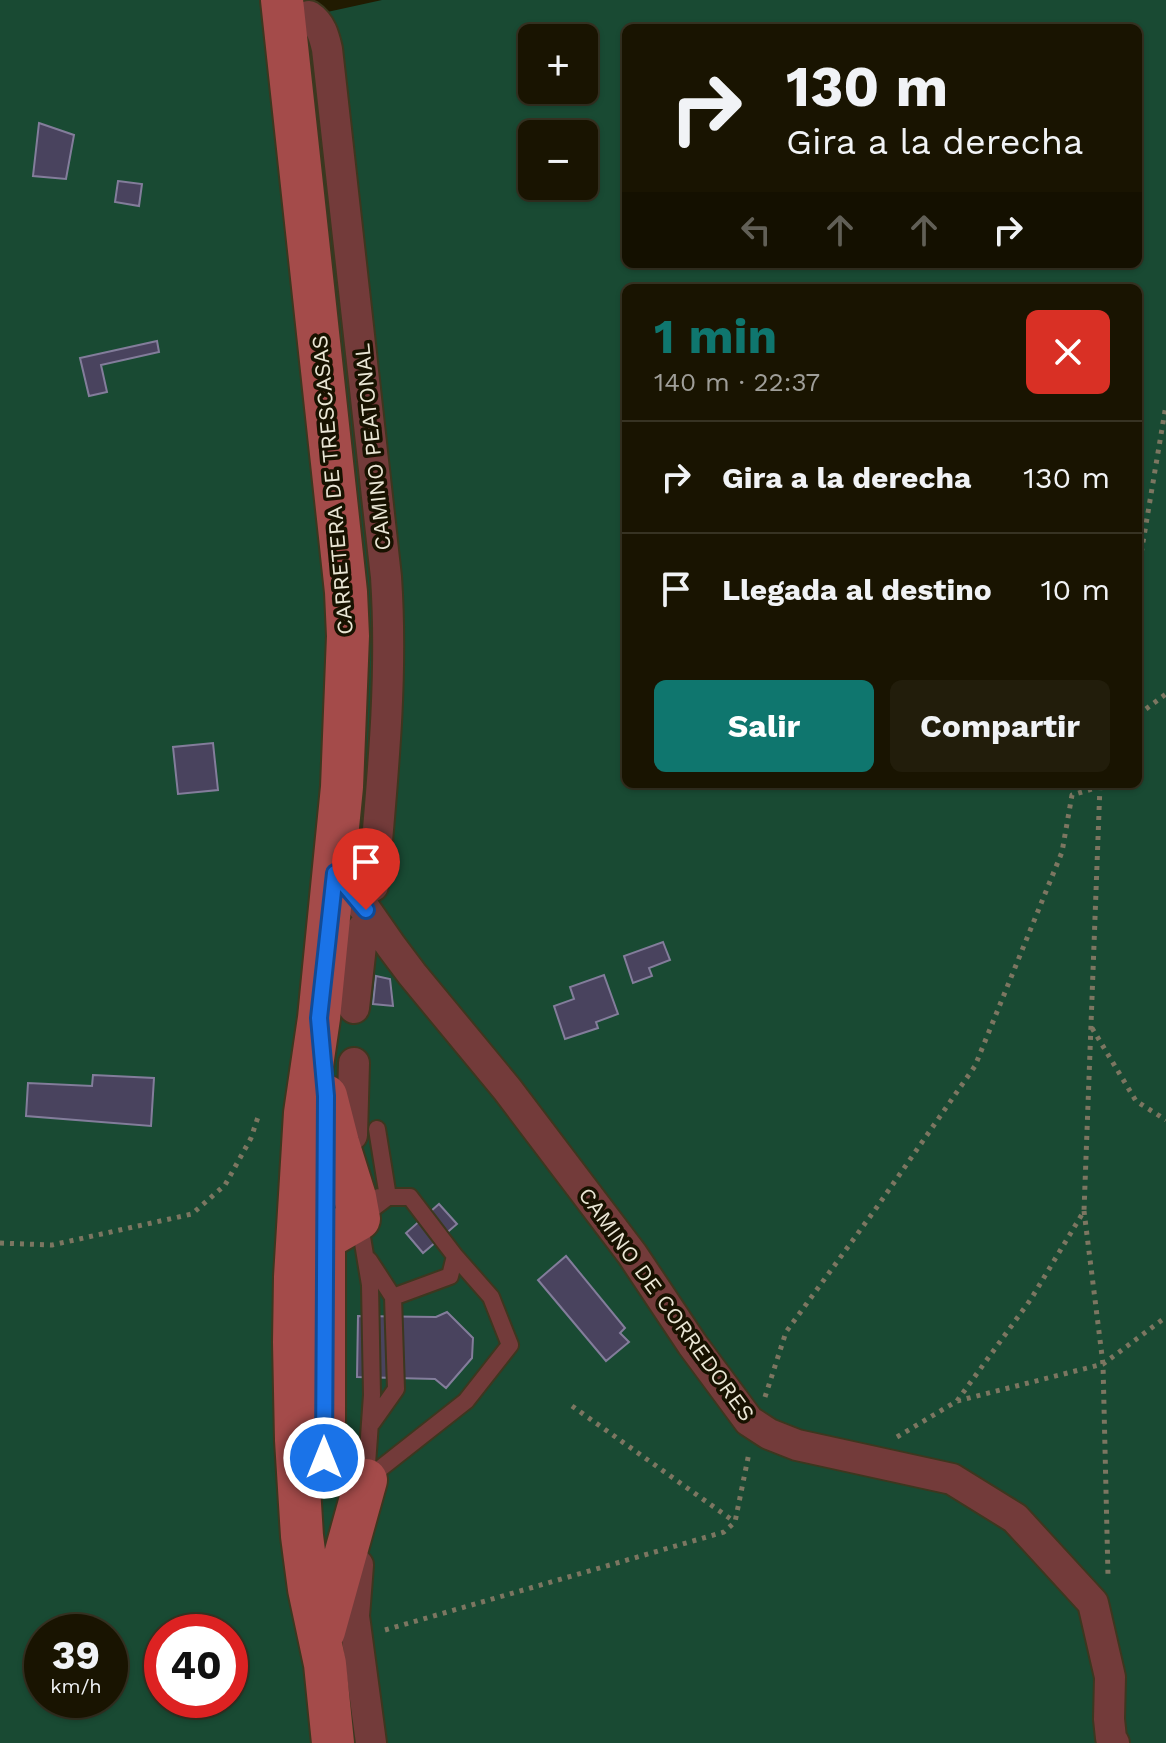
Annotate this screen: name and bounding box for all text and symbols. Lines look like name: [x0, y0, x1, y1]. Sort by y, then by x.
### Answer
map controls: [518, 24, 598, 200]
button: +: [518, 24, 598, 104]
text: 130 m: [786, 54, 948, 120]
icon: right: [654, 56, 758, 160]
button: −: [518, 120, 598, 200]
text: Gira a la derecha: [786, 121, 1083, 163]
icon: left: [734, 208, 778, 252]
icon: ahead: [818, 208, 862, 252]
icon: ahead: [902, 208, 946, 252]
icon: right: [986, 208, 1030, 252]
text: 1 min: [654, 308, 777, 365]
button: close: [1026, 310, 1110, 394]
street label: CARRETERA DE TRESCASAS: [307, 334, 358, 636]
street label: CAMINO PEATONAL: [349, 342, 396, 552]
text: 140 m · 22:37: [654, 367, 820, 397]
icon: right: [654, 455, 698, 499]
text: Gira a la derecha: [722, 460, 971, 495]
text: 130 m: [1023, 460, 1110, 495]
icon: arrive: [654, 567, 698, 611]
text: Llegada al destino: [722, 572, 992, 607]
text: 10 m: [1041, 572, 1110, 607]
button: Salir: [654, 680, 874, 772]
button: Compartir: [890, 680, 1110, 772]
pin: [332, 828, 400, 910]
icon: arrive: [344, 840, 388, 884]
street label: CAMINO DE CORREDORES: [573, 1183, 760, 1426]
position arrow: [282, 1416, 366, 1500]
speed limit sign: 40: [144, 1614, 248, 1718]
text: 39: [52, 1632, 100, 1679]
text: km/h: [50, 1674, 102, 1698]

